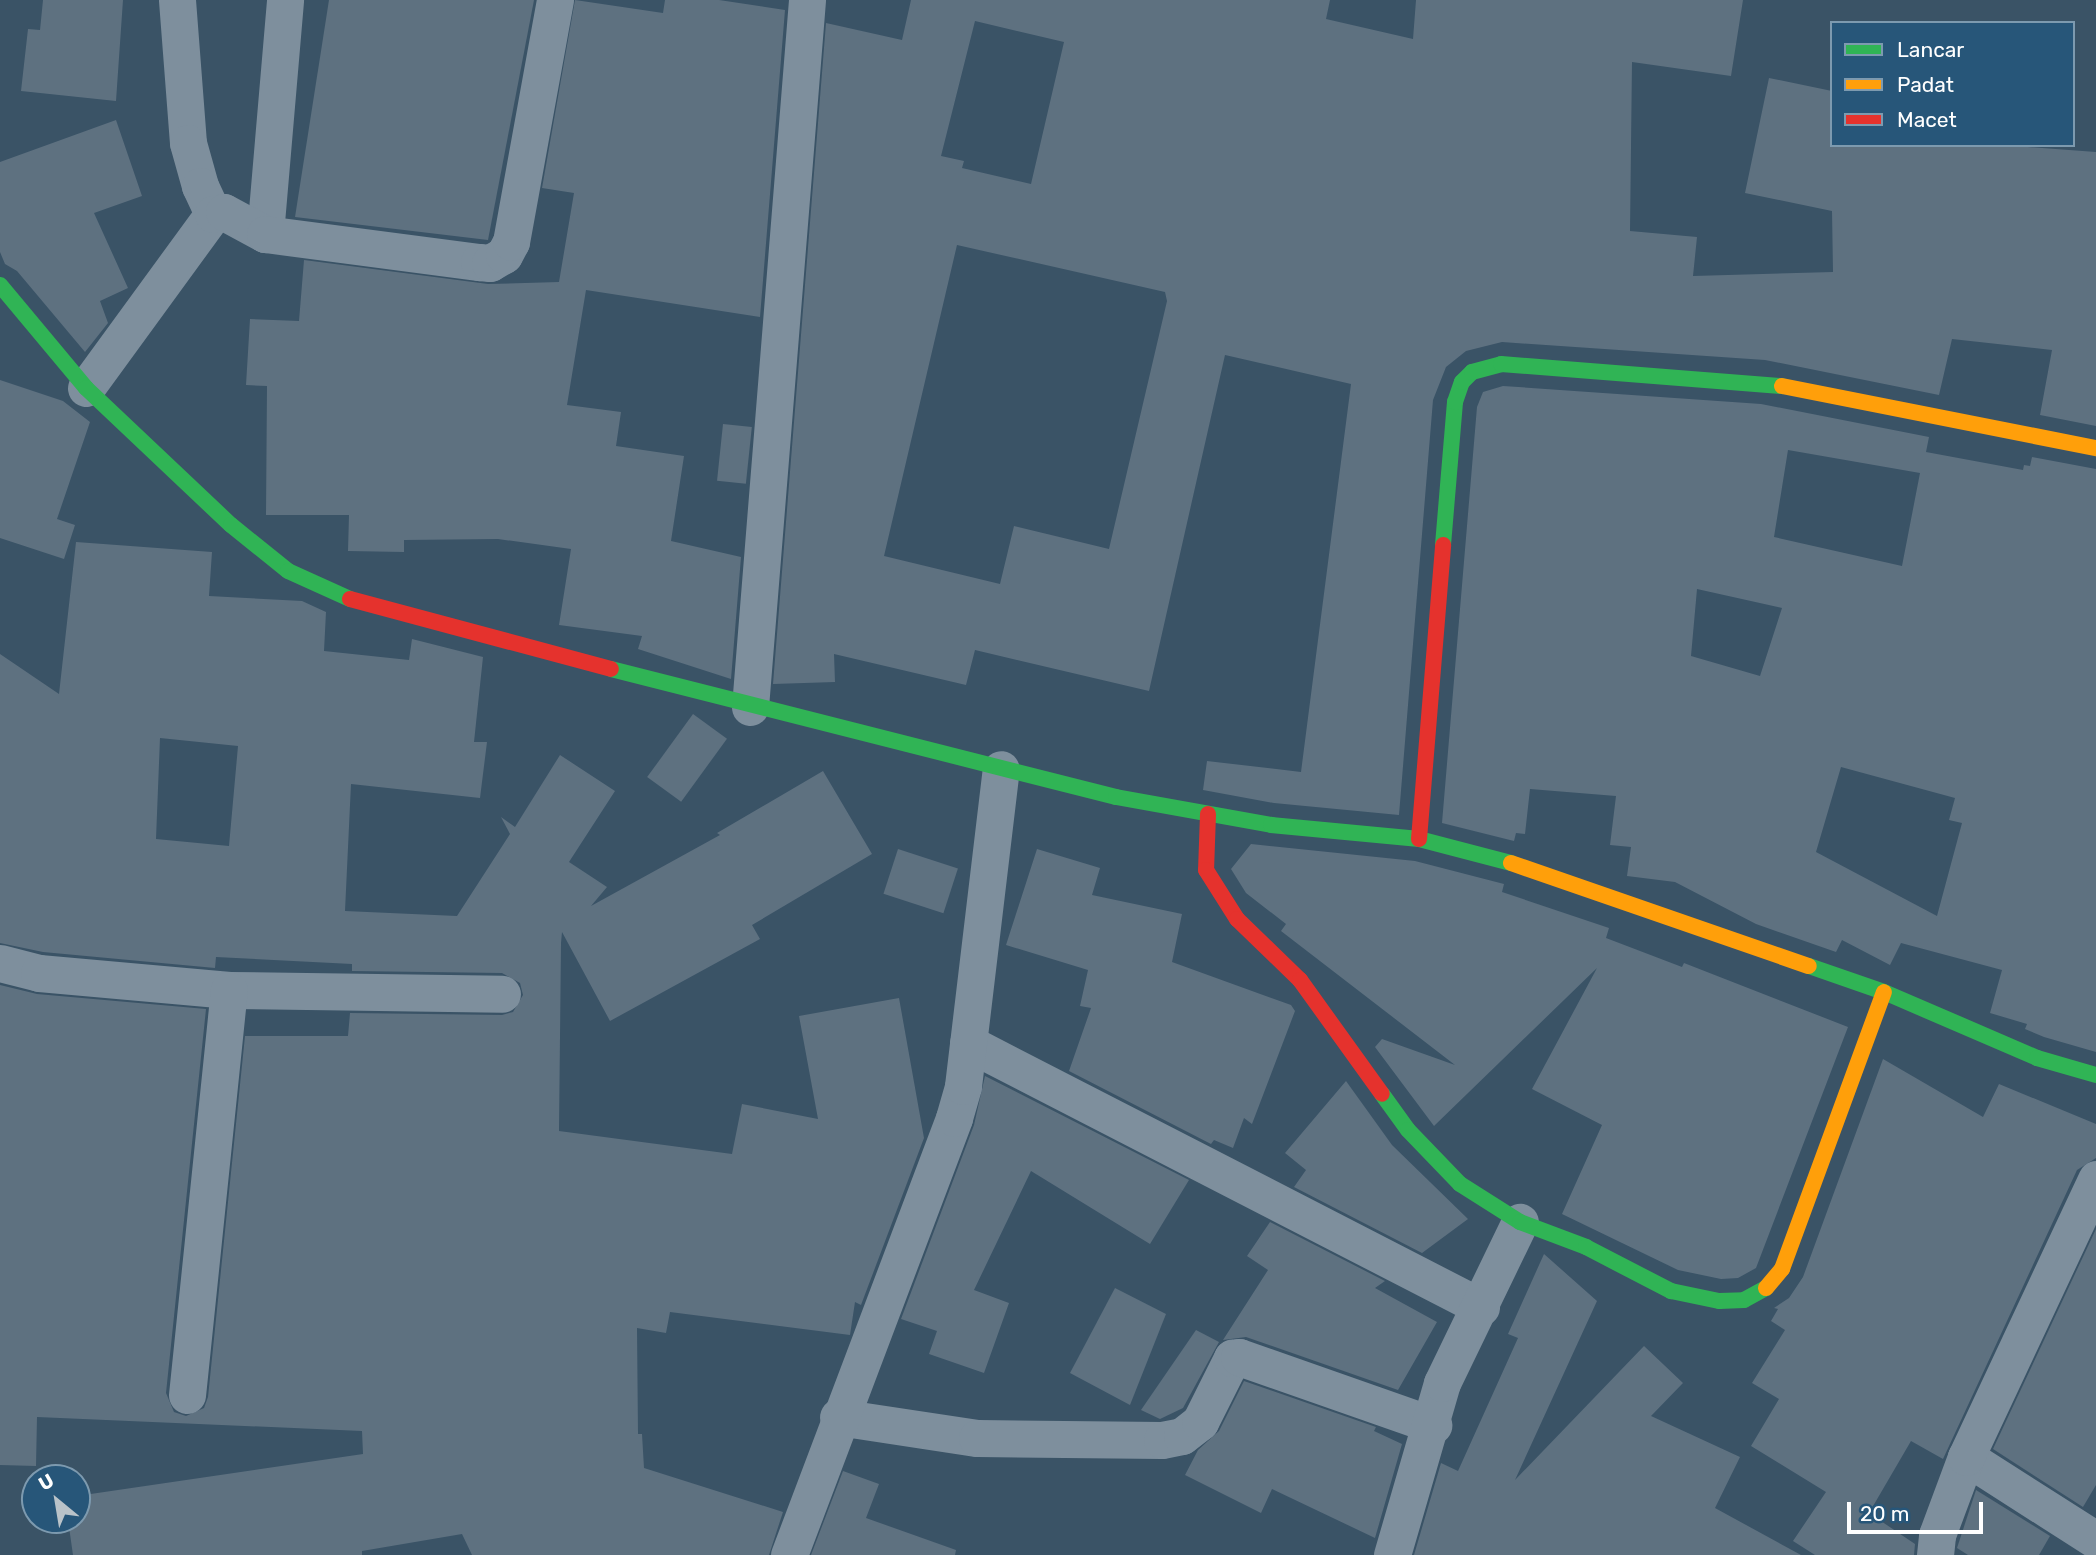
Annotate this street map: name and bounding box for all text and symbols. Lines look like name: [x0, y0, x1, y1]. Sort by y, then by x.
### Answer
legend: [1830, 21, 2075, 147]
text: Lancar: [1897, 37, 1964, 62]
text: Padat: [1897, 72, 1954, 97]
text: Macet: [1897, 107, 1957, 132]
north arrow: [21, 1464, 91, 1534]
text: U: [35, 1469, 58, 1496]
scale bar: [1851, 1488, 1988, 1532]
text: 20 m: [1860, 1501, 1909, 1526]

